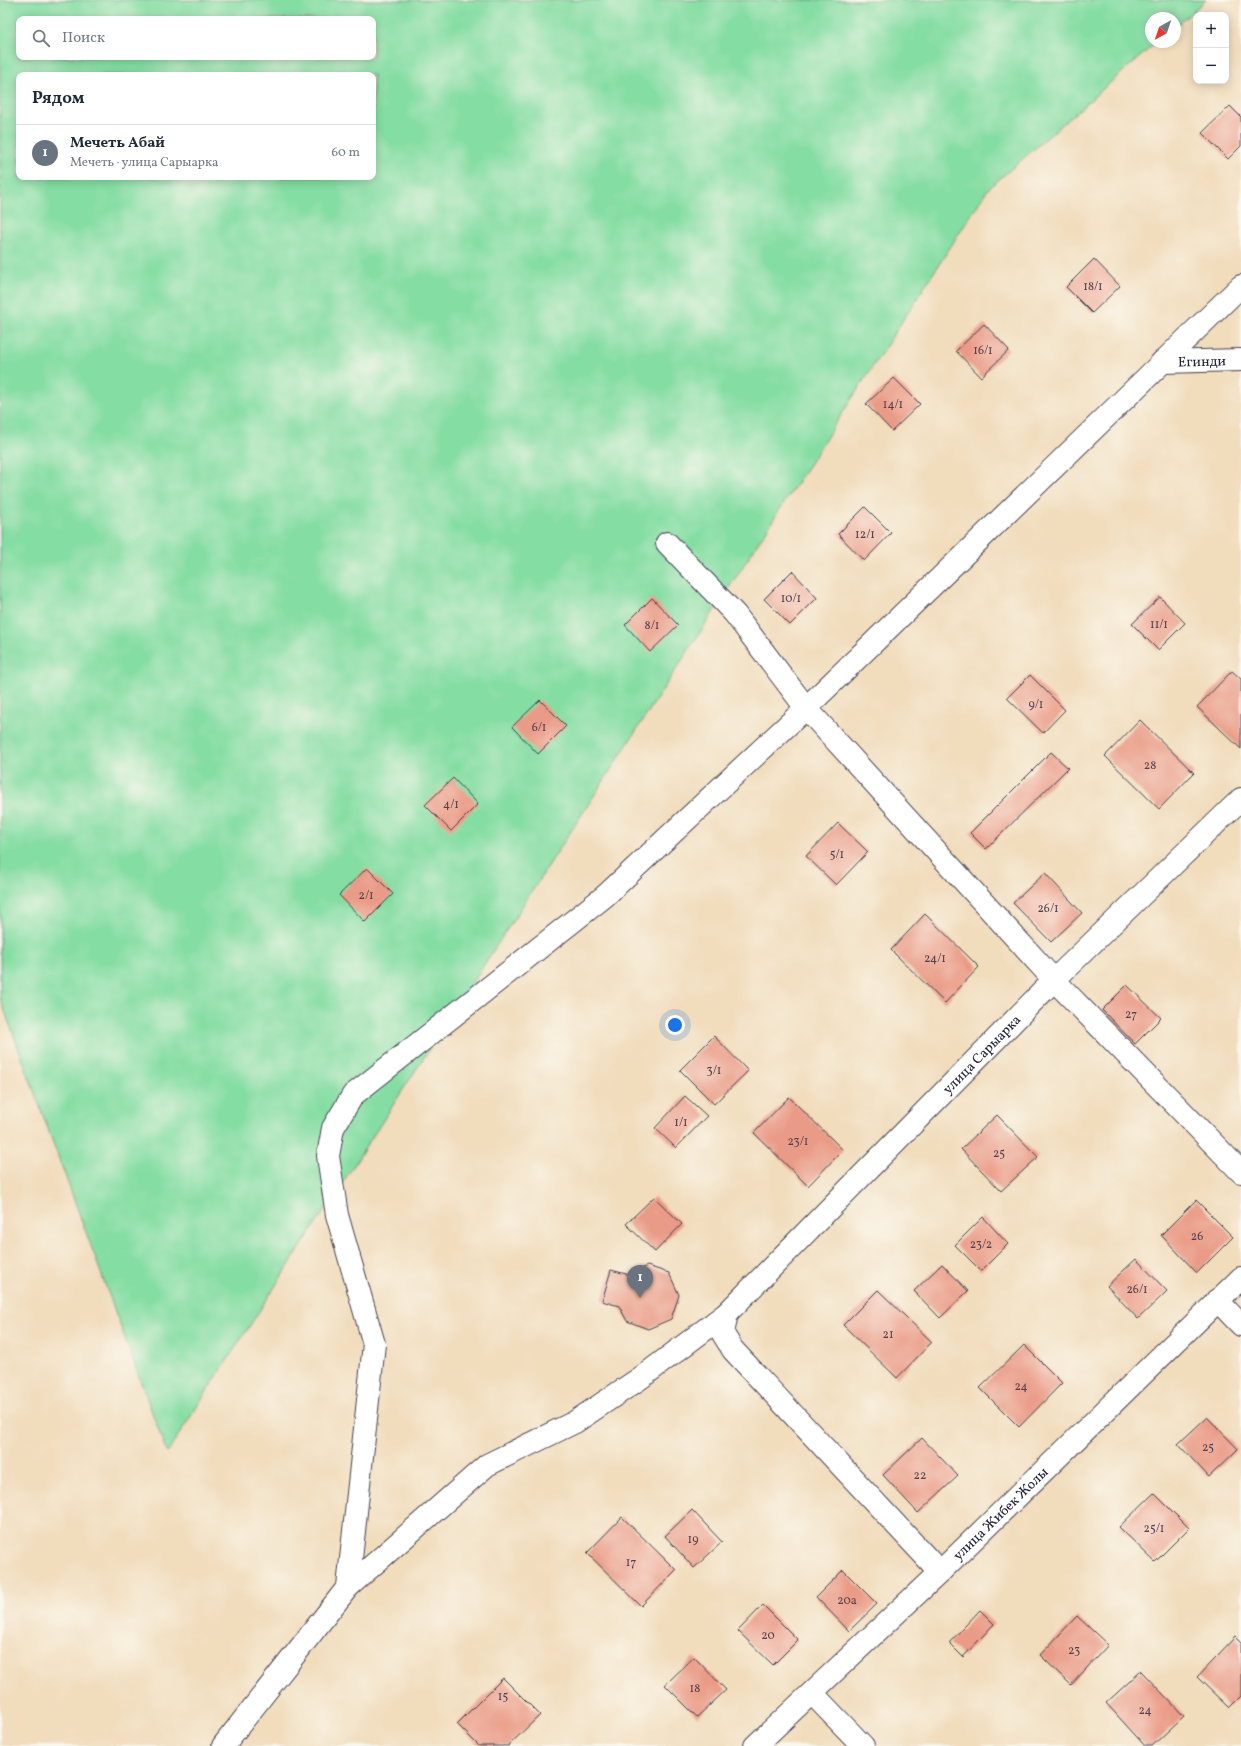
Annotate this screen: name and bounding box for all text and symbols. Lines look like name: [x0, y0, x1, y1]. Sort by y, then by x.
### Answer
north arrow: [1145, 12, 1181, 48]
map controls: [1193, 12, 1229, 84]
button: +: [1193, 12, 1229, 48]
search box: [16, 16, 376, 60]
icon: search: [30, 27, 52, 49]
text: Поиск: [62, 28, 105, 49]
button: −: [1193, 48, 1229, 84]
text: Рядом: [32, 87, 85, 110]
text: Мечеть Абай: [70, 133, 165, 154]
text: 1: [42, 144, 48, 162]
text: 60 m: [332, 144, 360, 162]
text: Мечеть · улица Сарыарка: [70, 154, 218, 172]
house number: 18/1: [1083, 279, 1103, 295]
house number: 16/1: [973, 343, 993, 359]
street label: Егинди: [1178, 352, 1227, 373]
house number: 14/1: [883, 397, 903, 413]
house number: 12/1: [855, 527, 875, 543]
house number: 10/1: [781, 591, 801, 607]
house number: 11/1: [1150, 617, 1168, 633]
house number: 8/1: [645, 618, 659, 634]
house number: 9/1: [1029, 697, 1043, 713]
house number: 6/1: [532, 720, 546, 736]
house number: 28: [1144, 758, 1156, 774]
house number: 4/1: [443, 797, 459, 813]
house number: 5/1: [830, 847, 844, 863]
house number: 2/1: [358, 888, 374, 904]
house number: 26/1: [1037, 901, 1059, 917]
house number: 24/1: [924, 951, 946, 967]
house number: 27: [1125, 1007, 1137, 1023]
street label: улица Сарыарка: [939, 1011, 1026, 1099]
your location: [665, 1015, 685, 1035]
house number: 3/1: [707, 1063, 721, 1079]
house number: 1/1: [674, 1115, 688, 1131]
house number: 23/1: [788, 1134, 808, 1150]
house number: 25: [993, 1146, 1005, 1162]
house number: 26: [1191, 1229, 1203, 1245]
house number: 23/2: [970, 1237, 992, 1253]
pin: 1: [627, 1265, 653, 1298]
house number: 26/1: [1126, 1282, 1148, 1298]
house number: 21: [882, 1327, 894, 1343]
house number: 24: [1014, 1379, 1028, 1395]
house number: 25: [1202, 1440, 1214, 1456]
street label: улица Жибек Жолы: [949, 1463, 1053, 1565]
house number: 22: [914, 1468, 926, 1484]
house number: 25/1: [1144, 1521, 1164, 1537]
house number: 19: [688, 1532, 698, 1548]
house number: 17: [626, 1555, 636, 1571]
house number: 20а: [837, 1593, 857, 1609]
house number: 20: [761, 1628, 775, 1644]
house number: 23: [1068, 1643, 1080, 1659]
house number: 18: [690, 1681, 700, 1697]
house number: 15: [498, 1689, 508, 1705]
house number: 24: [1138, 1703, 1152, 1719]

